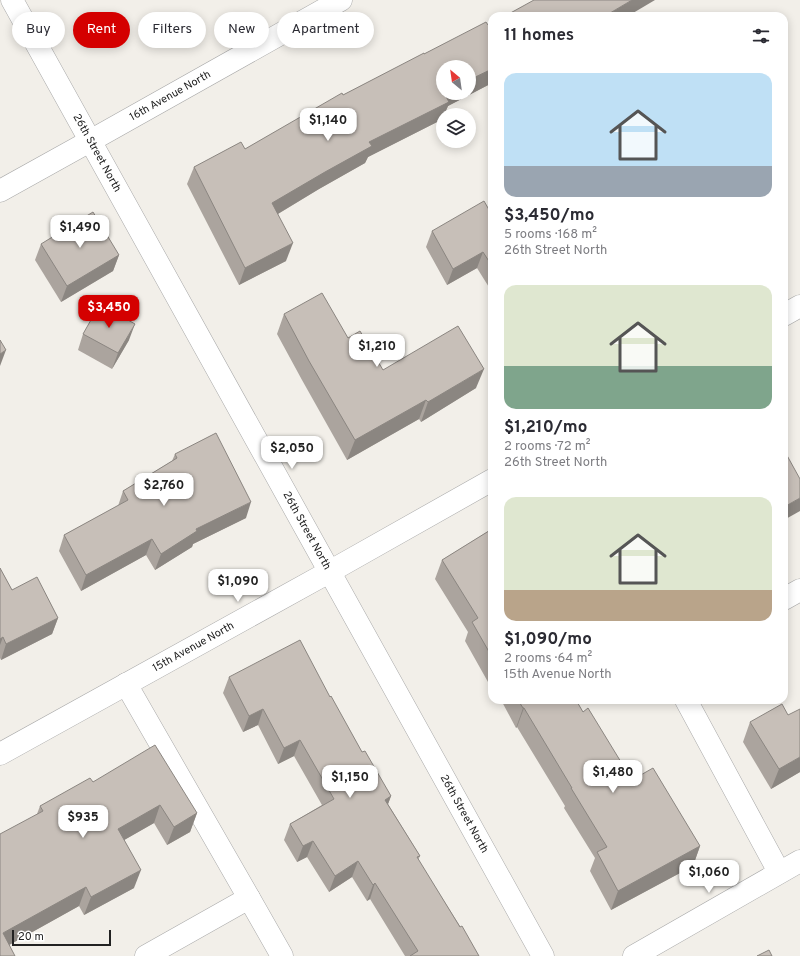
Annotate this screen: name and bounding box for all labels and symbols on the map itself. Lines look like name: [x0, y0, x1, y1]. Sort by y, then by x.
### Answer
north arrow: [436, 60, 476, 100]
street label: 16th Avenue North: [127, 68, 213, 124]
pin: $1,140: [295, 108, 361, 142]
street label: 26th Street North: [70, 111, 124, 195]
pin: $1,490: [47, 215, 113, 249]
pin: $3,450: [76, 295, 142, 329]
pin: $1,210: [344, 334, 410, 368]
pin: $2,050: [259, 436, 325, 470]
pin: $2,760: [131, 473, 197, 507]
street label: 26th Street North: [279, 489, 334, 572]
pin: $1,090: [205, 569, 271, 603]
street label: 15th Avenue North: [150, 619, 237, 675]
pin: $1,480: [580, 760, 646, 794]
pin: $1,150: [317, 765, 383, 799]
street label: 26th Street North: [437, 772, 491, 856]
pin: $935: [59, 805, 107, 839]
pin: $1,060: [676, 860, 742, 894]
scale bar: [12, 928, 111, 947]

